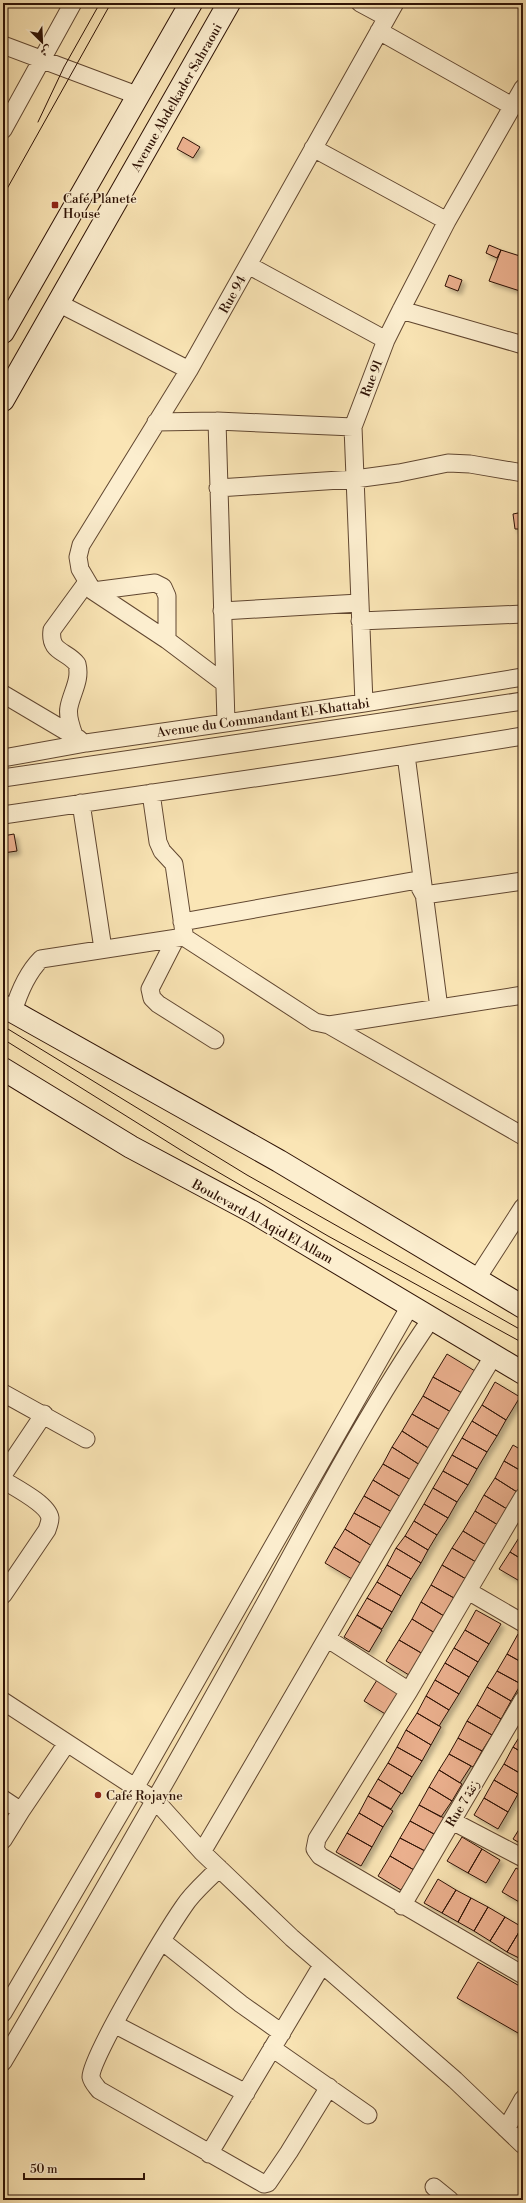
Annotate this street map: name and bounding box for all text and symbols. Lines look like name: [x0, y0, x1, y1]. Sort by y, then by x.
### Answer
street label: Avenue Abdelkader Sahraoui: [127, 21, 226, 175]
north arrow: [22, 22, 62, 62]
text: ش: [38, 42, 53, 59]
place label: Café Planete House: [63, 191, 137, 222]
marker: Café Planete House: [50, 200, 60, 210]
street label: Rue 94: [216, 272, 250, 316]
street label: Rue 91: [358, 357, 386, 399]
street label: Avenue du Commandant El-Khattabi: [155, 695, 371, 741]
street label: Boulevard Al Aqid El Allam: [188, 1176, 336, 1268]
street label: Rue 7 زنقة: [443, 1777, 483, 1830]
place label: Café Rojayne: [106, 1788, 183, 1804]
marker: Café Rojayne: [93, 1790, 103, 1800]
scale bar: [24, 2155, 144, 2181]
text: 50 m: [30, 2162, 58, 2177]

